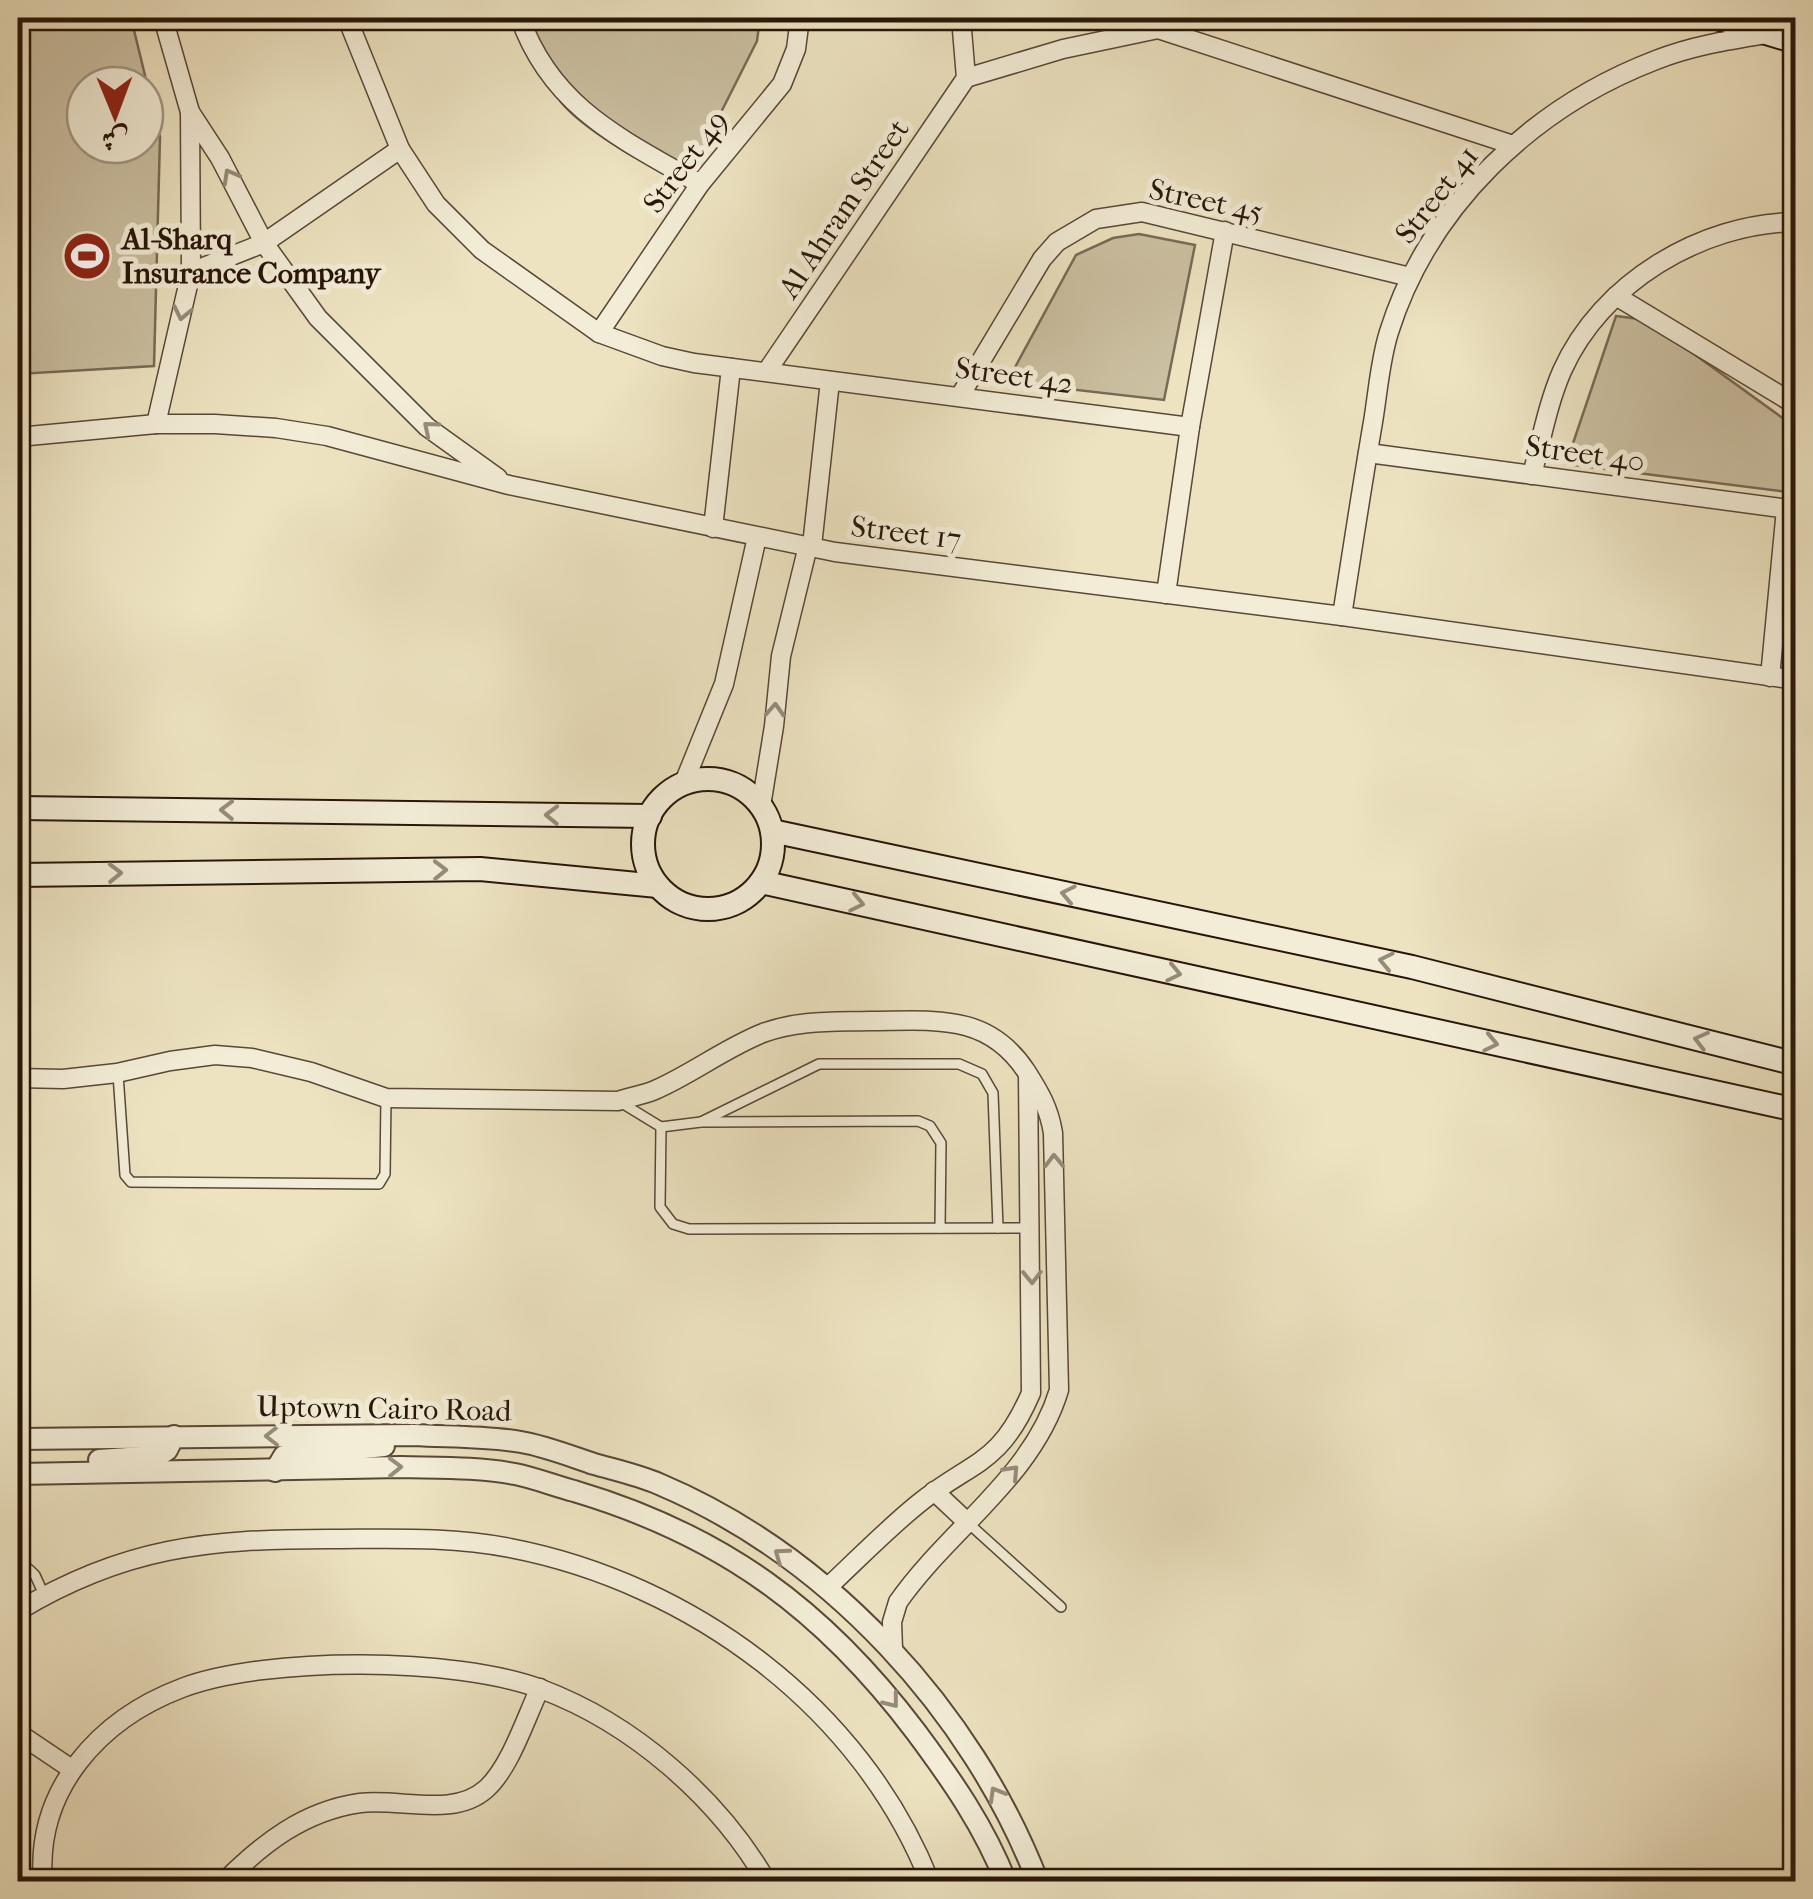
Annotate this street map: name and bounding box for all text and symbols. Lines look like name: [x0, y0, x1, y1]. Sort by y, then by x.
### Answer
north arrow: [65, 65, 165, 165]
street label: Street 49: [636, 104, 736, 220]
street label: Al Ahram Street: [771, 113, 917, 306]
text: ش: [101, 123, 130, 156]
street label: Street 41: [1388, 139, 1486, 251]
one-way arrow: [222, 169, 242, 187]
street label: Street 45: [1146, 172, 1266, 230]
place label: Al-Sharq Insurance Company: [120, 222, 382, 291]
sports icon: Al-Sharq Insurance Company: [61, 230, 113, 282]
one-way arrow: [173, 305, 194, 322]
street label: Street 42: [953, 350, 1075, 402]
one-way arrow: [424, 421, 442, 439]
street label: Street 40: [1523, 428, 1647, 480]
street label: Street 17: [849, 509, 963, 557]
one-way arrow: [764, 701, 785, 717]
one-way arrow: [219, 800, 235, 821]
one-way arrow: [544, 804, 560, 825]
one-way arrow: [432, 859, 448, 881]
one-way arrow: [107, 863, 123, 884]
one-way arrow: [1060, 885, 1077, 906]
one-way arrow: [848, 891, 865, 912]
one-way arrow: [1378, 952, 1395, 973]
one-way arrow: [1165, 961, 1182, 982]
one-way arrow: [1482, 1031, 1499, 1052]
one-way arrow: [1693, 1031, 1710, 1052]
one-way arrow: [1043, 1153, 1064, 1169]
one-way arrow: [1021, 1270, 1042, 1286]
street label: Uptown Cairo Road: [256, 1389, 512, 1429]
one-way arrow: [263, 1425, 278, 1447]
one-way arrow: [388, 1456, 403, 1478]
one-way arrow: [1000, 1465, 1018, 1484]
one-way arrow: [773, 1548, 792, 1567]
one-way arrow: [880, 1690, 898, 1708]
one-way arrow: [989, 1786, 1009, 1804]

